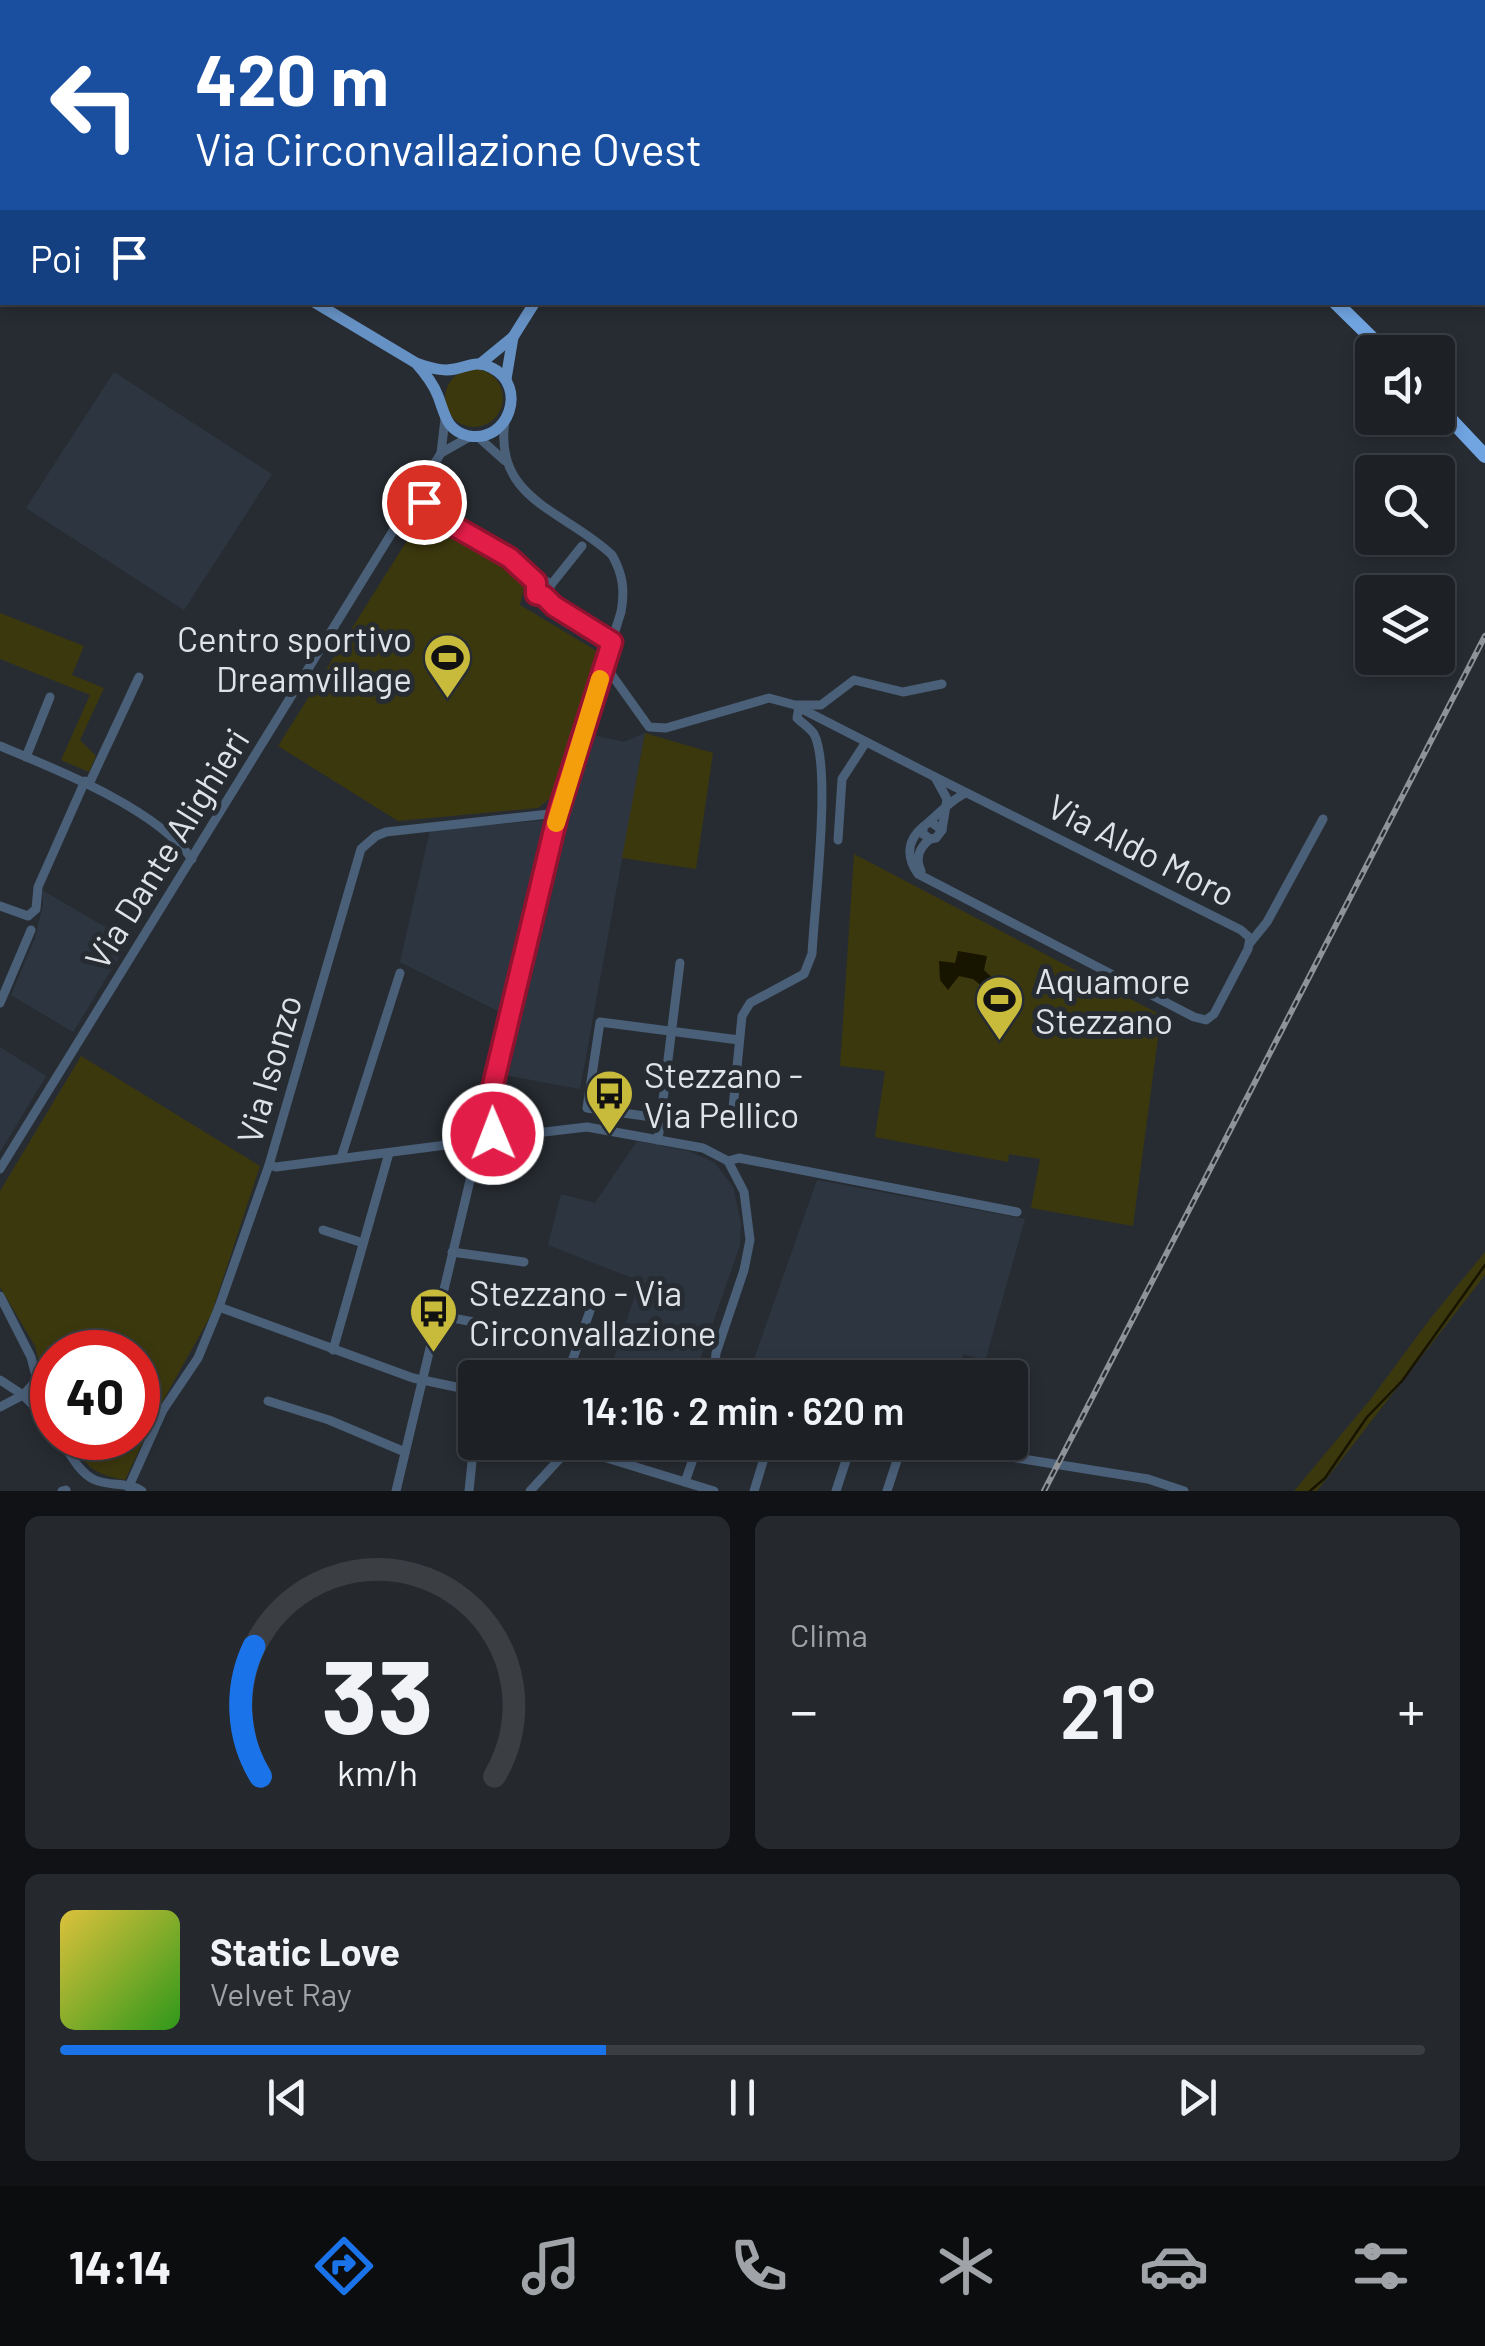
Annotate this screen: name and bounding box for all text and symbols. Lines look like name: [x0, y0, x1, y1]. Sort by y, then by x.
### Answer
text: 420 m: [195, 36, 389, 120]
icon: left: [30, 40, 160, 170]
text: Via Circonvallazione Ovest: [195, 121, 702, 175]
icon: arrive: [102, 230, 157, 285]
text: Poi: [30, 235, 82, 281]
map controls: [1355, 335, 1455, 675]
button: sound: [1355, 335, 1455, 435]
button: search: [1355, 455, 1455, 555]
pin: [382, 460, 467, 545]
icon: arrive: [397, 475, 452, 530]
button: layers: [1355, 575, 1455, 675]
place label: Centro sportivo Dreamvillage: [177, 617, 412, 699]
sports icon: Centro sportivo Dreamvillage: [421, 632, 473, 700]
street label: Via Dante Alighieri: [75, 720, 257, 976]
street label: Via Aldo Moro: [1041, 784, 1243, 914]
place label: Aquamore Stezzano: [1035, 959, 1190, 1041]
sports icon: Aquamore Stezzano: [974, 974, 1026, 1042]
street label: Via Isonzo: [227, 990, 309, 1148]
place label: Stezzano - Via Pellico: [644, 1053, 803, 1135]
bus stop icon: Stezzano - Via Pellico: [583, 1068, 635, 1136]
position arrow: [441, 1082, 545, 1186]
place label: Stezzano - Via Circonvallazione: [469, 1271, 716, 1353]
bus stop icon: Stezzano - Via Circonvallazione: [408, 1286, 460, 1354]
speed limit sign: 40: [30, 1330, 160, 1460]
text: 14:16 · 2 min · 620 m: [582, 1387, 904, 1433]
text: Clima: [790, 1615, 868, 1653]
text: 33: [321, 1630, 434, 1755]
text: 21°: [1060, 1664, 1155, 1754]
text: −: [790, 1676, 818, 1742]
text: +: [1397, 1676, 1425, 1742]
text: km/h: [337, 1750, 418, 1793]
text: Static Love: [210, 1928, 400, 1974]
text: Velvet Ray: [210, 1974, 352, 2012]
icon: previous: [260, 2070, 315, 2125]
icon: pause: [715, 2070, 770, 2125]
icon: next: [1170, 2070, 1225, 2125]
icon: directions: [309, 2231, 379, 2301]
icon: music: [516, 2231, 586, 2301]
icon: phone: [724, 2231, 794, 2301]
icon: climate: [931, 2231, 1001, 2301]
icon: car: [1139, 2231, 1209, 2301]
icon: filters: [1346, 2231, 1416, 2301]
text: 14:14: [69, 2239, 171, 2293]

